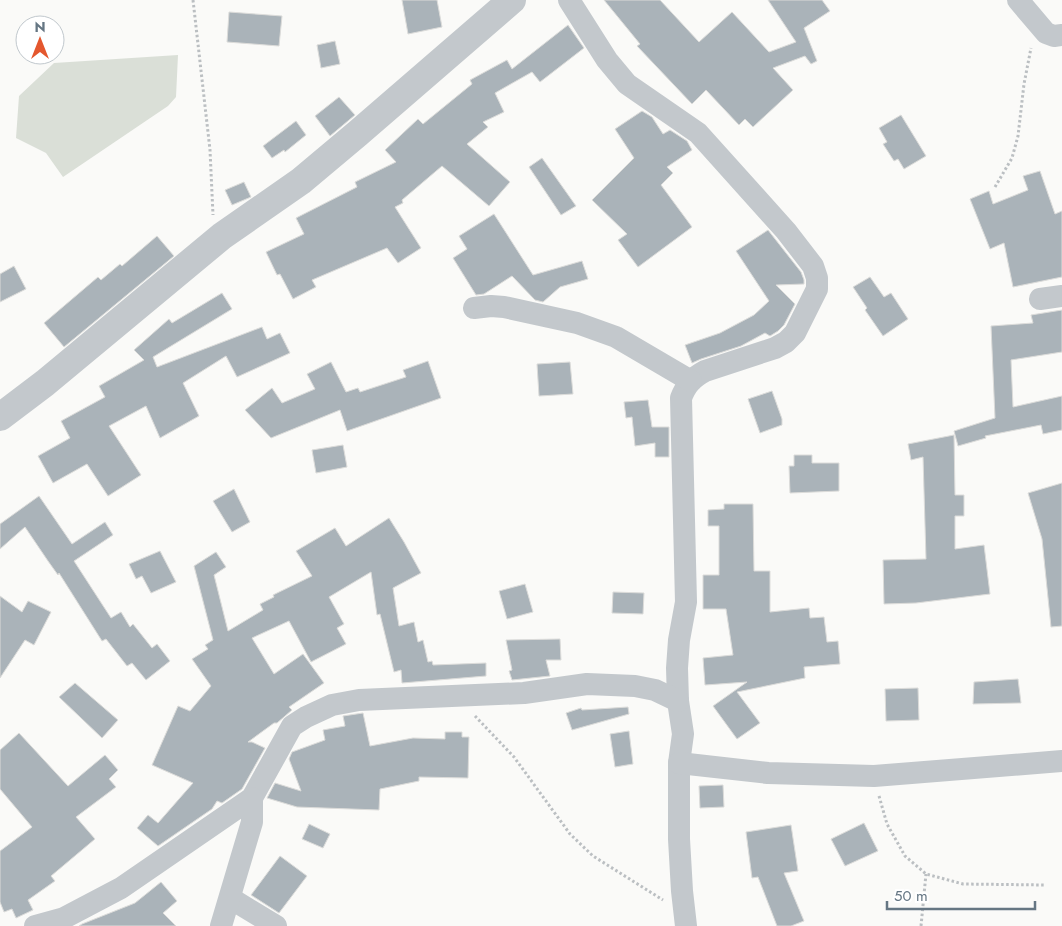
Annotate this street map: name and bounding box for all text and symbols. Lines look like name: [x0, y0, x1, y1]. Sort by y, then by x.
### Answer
north arrow: [15, 15, 65, 65]
text: N: [34, 17, 46, 37]
scale bar: [887, 878, 1034, 910]
text: 50 m: [894, 885, 928, 907]

